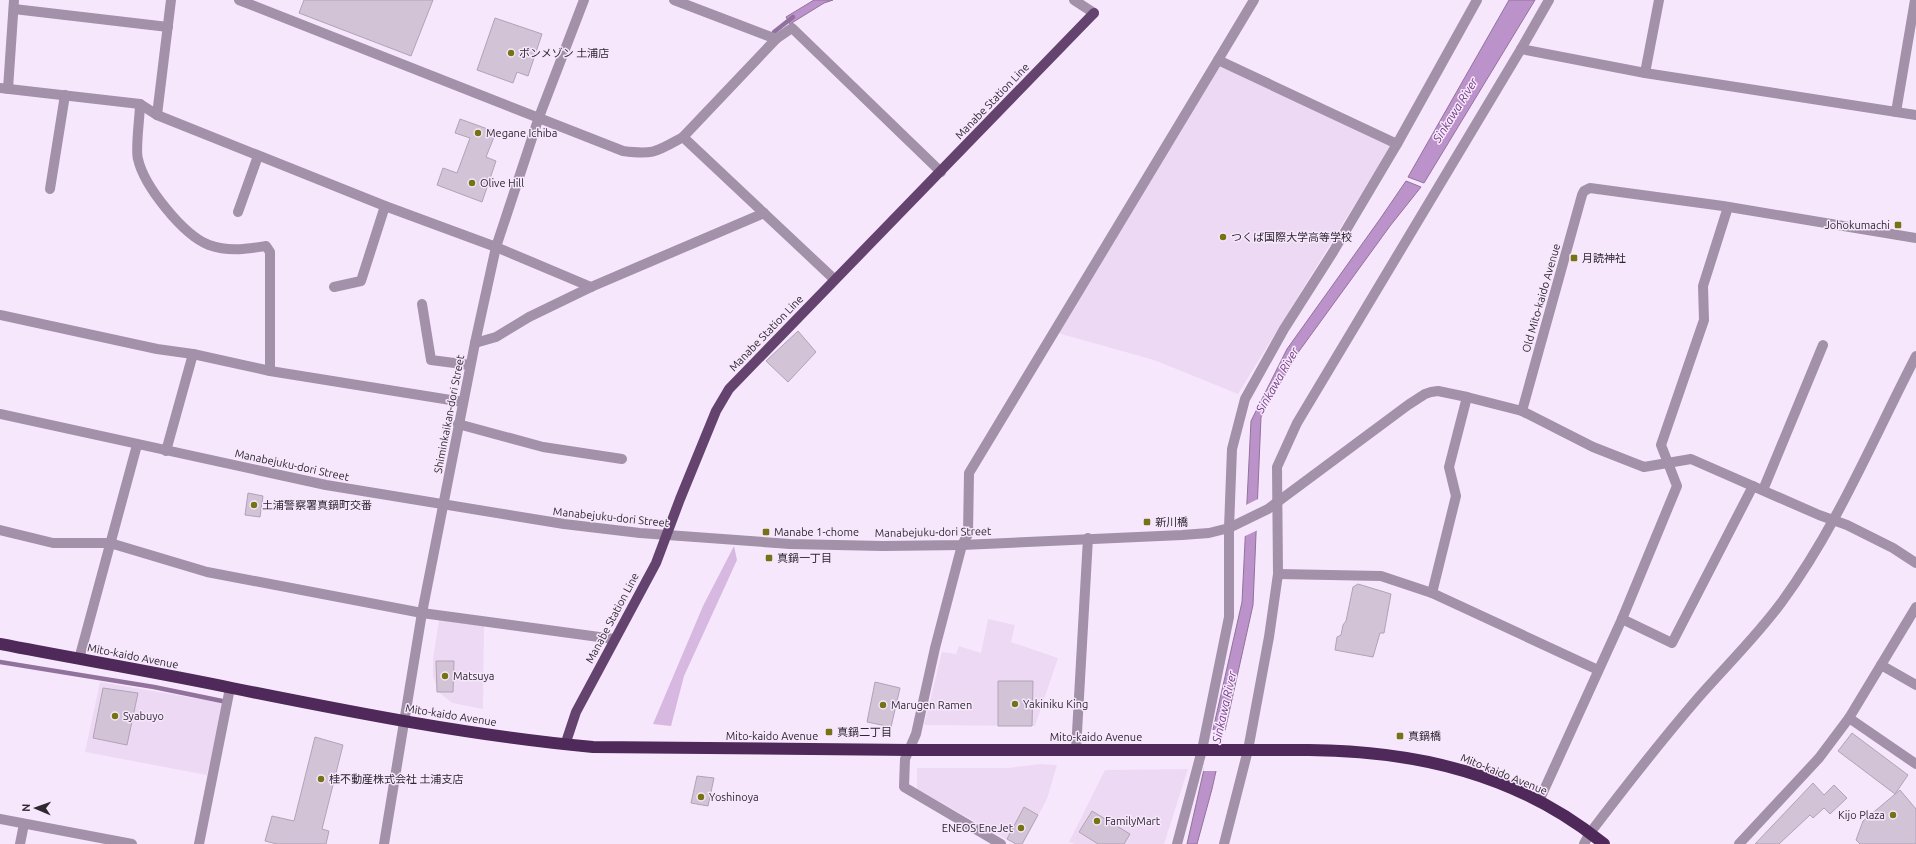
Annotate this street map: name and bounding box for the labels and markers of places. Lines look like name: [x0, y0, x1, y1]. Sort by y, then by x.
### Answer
place label: ボンメゾン 土浦店: [519, 47, 609, 59]
marker: ボンメゾン 土浦店: [506, 48, 516, 58]
place label: Megane Ichiba: [486, 127, 557, 139]
marker: Megane Ichiba: [473, 128, 483, 138]
place label: Olive Hill: [480, 177, 524, 189]
marker: Olive Hill: [467, 178, 477, 188]
place label: Johokumachi: [1824, 219, 1890, 231]
marker: Johokumachi: [1893, 220, 1903, 230]
place label: つくば国際大学高等学校: [1231, 231, 1352, 243]
marker: つくば国際大学高等学校: [1218, 232, 1228, 242]
place label: 月読神社: [1582, 252, 1626, 264]
marker: 月読神社: [1569, 253, 1579, 263]
place label: 土浦警察署真鍋町交番: [262, 499, 372, 511]
marker: 土浦警察署真鍋町交番: [249, 500, 259, 510]
place label: 新川橋: [1155, 516, 1188, 528]
marker: 新川橋: [1142, 517, 1152, 527]
place label: Manabe 1-chome: [774, 526, 859, 538]
marker: Manabe 1-chome: [761, 527, 771, 537]
place label: 真鍋一丁目: [777, 552, 832, 564]
marker: 真鍋一丁目: [764, 553, 774, 563]
place label: Matsuya: [453, 670, 495, 682]
marker: Matsuya: [440, 671, 450, 681]
place label: Yakiniku King: [1023, 698, 1088, 710]
place label: Marugen Ramen: [891, 699, 972, 711]
marker: Yakiniku King: [1010, 699, 1020, 709]
marker: Marugen Ramen: [878, 700, 888, 710]
place label: Syabuyo: [123, 710, 164, 722]
marker: Syabuyo: [110, 711, 120, 721]
place label: 真鍋二丁目: [837, 726, 892, 738]
marker: 真鍋二丁目: [824, 727, 834, 737]
place label: 真鍋橋: [1408, 730, 1441, 742]
marker: 真鍋橋: [1395, 731, 1405, 741]
place label: 桂不動産株式会社 土浦支店: [329, 773, 464, 785]
marker: 桂不動産株式会社 土浦支店: [316, 774, 326, 784]
place label: Yoshinoya: [709, 791, 759, 803]
marker: Yoshinoya: [696, 792, 706, 802]
place label: Kijo Plaza: [1838, 809, 1885, 821]
marker: Kijo Plaza: [1888, 810, 1898, 820]
place label: FamilyMart: [1105, 815, 1161, 827]
marker: FamilyMart: [1092, 816, 1102, 826]
place label: ENEOS EneJet: [942, 822, 1014, 834]
marker: ENEOS EneJet: [1016, 823, 1026, 833]

